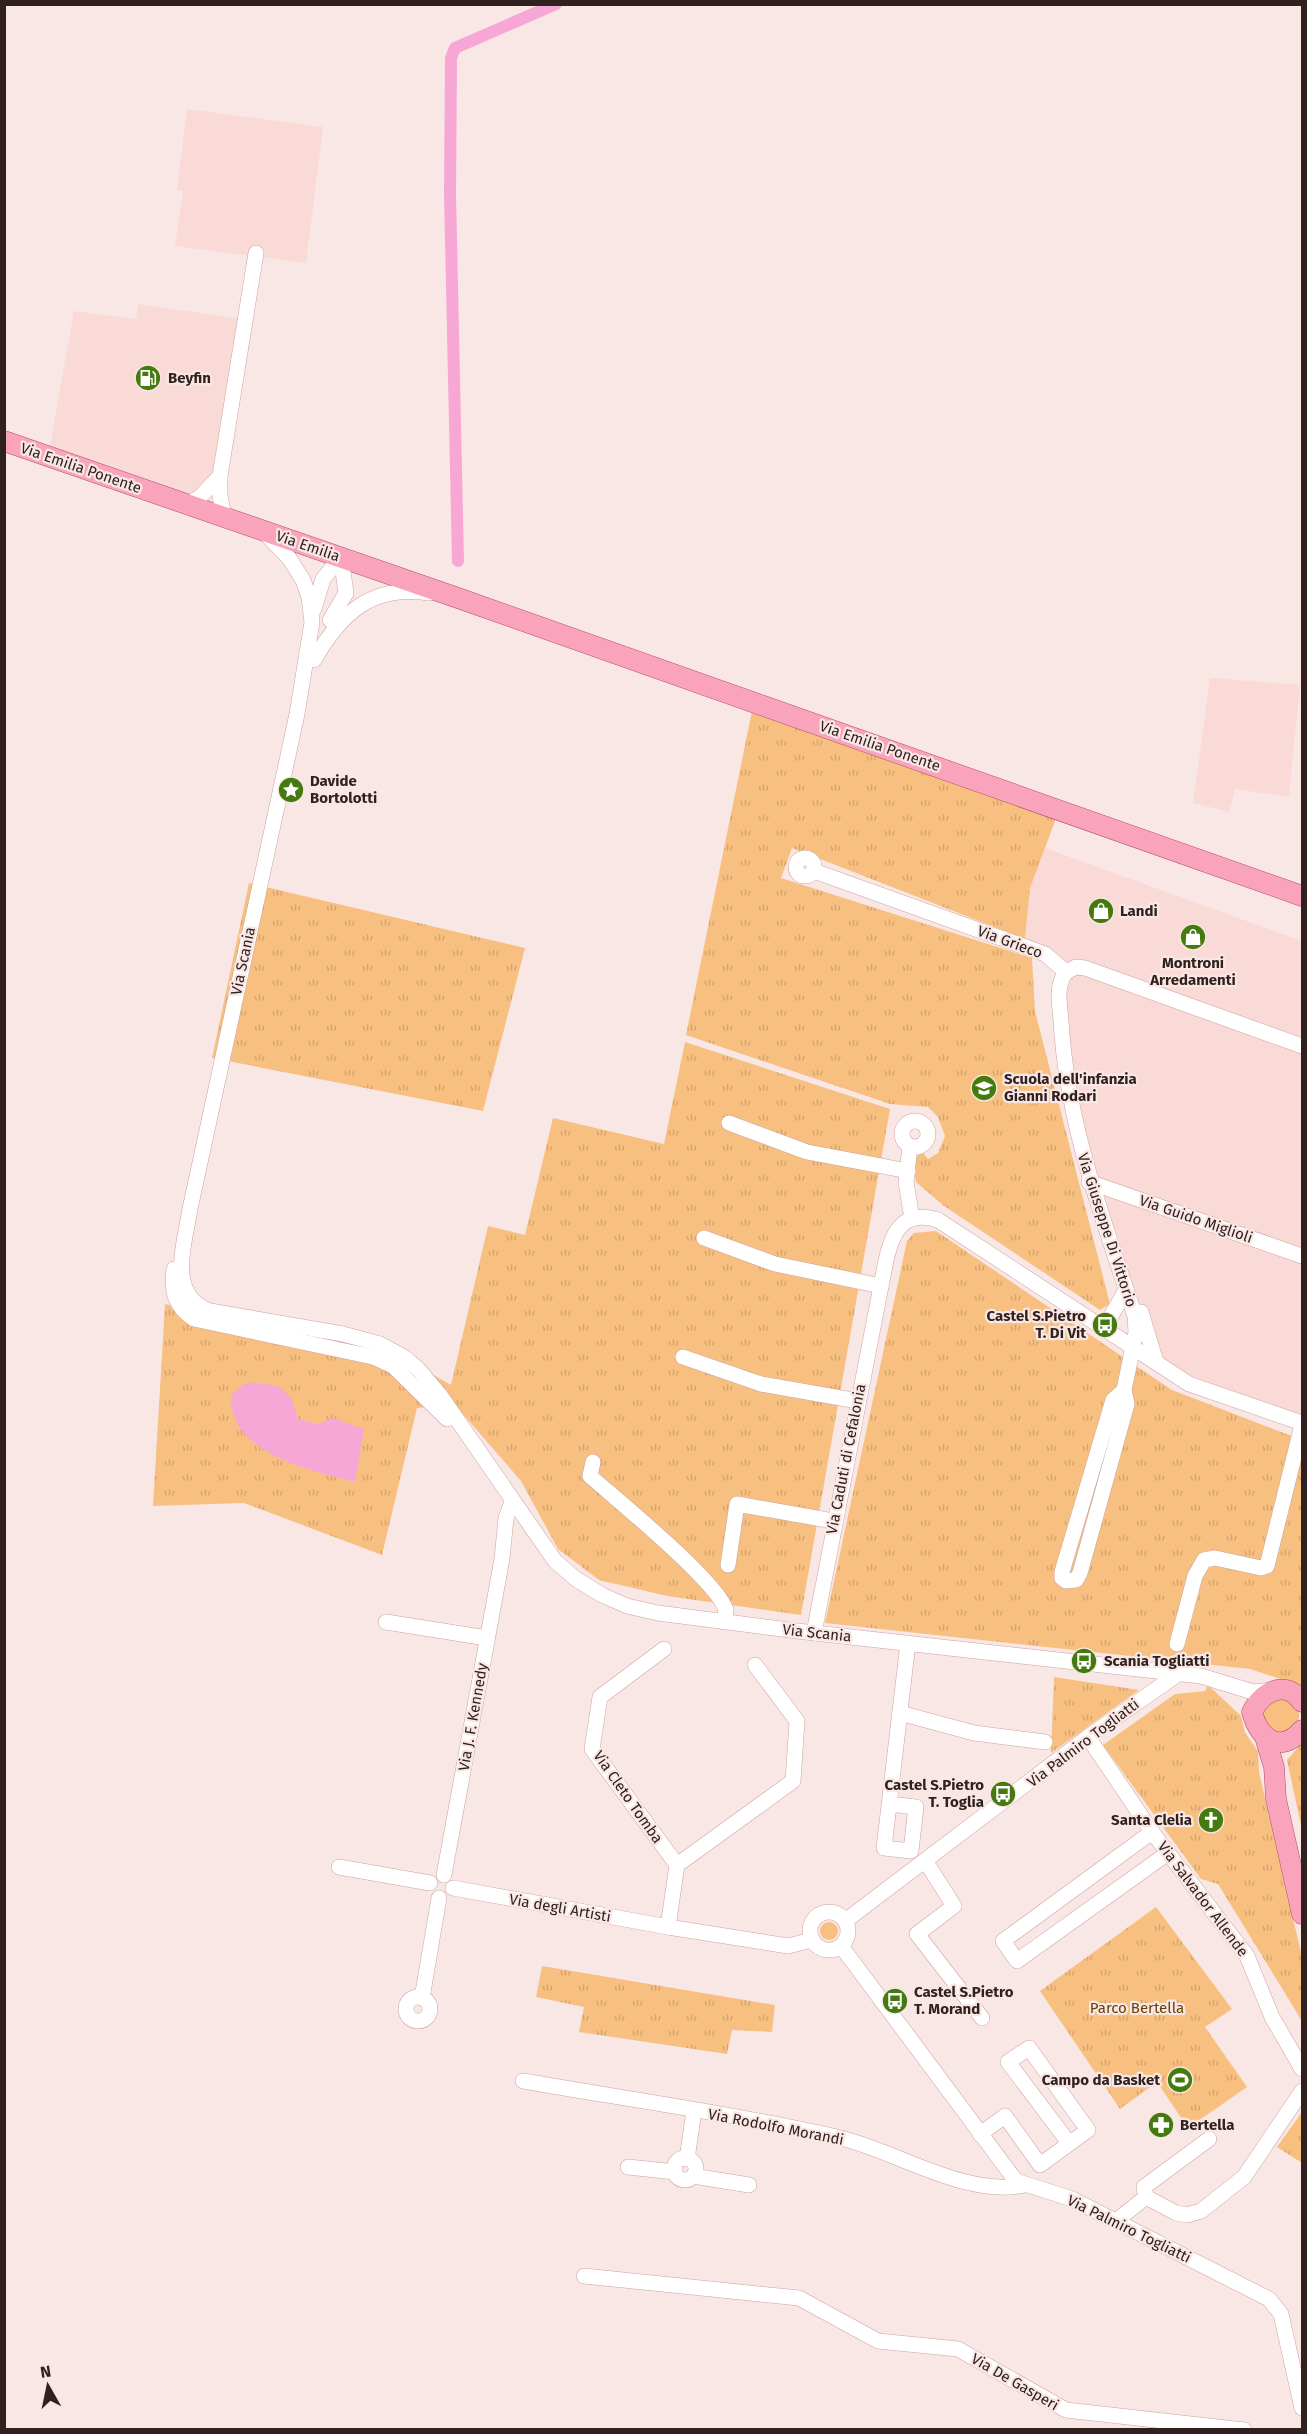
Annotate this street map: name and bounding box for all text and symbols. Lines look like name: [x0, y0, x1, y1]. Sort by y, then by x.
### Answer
fuel station icon: Beyfin: [133, 363, 163, 393]
place label: Beyfin: [168, 369, 211, 387]
street label: Via Emilia Ponente: [18, 439, 144, 497]
street label: Via Emilia: [274, 527, 342, 565]
street label: Via Emilia Ponente: [817, 717, 943, 775]
place label: Davide Bortolotti: [310, 772, 377, 807]
place icon: Davide Bortolotti: [276, 775, 306, 805]
shop icon: Landi: [1086, 896, 1116, 926]
place label: Landi: [1120, 902, 1158, 920]
street label: Via Grieco: [975, 922, 1045, 962]
shop icon: Montroni Arredamenti: [1178, 922, 1208, 952]
street label: Via Scania: [227, 925, 259, 997]
place label: Montroni Arredamenti: [1149, 954, 1236, 989]
place label: Scuola dell'infanzia Gianni Rodari: [1004, 1070, 1137, 1105]
school or university icon: Scuola dell'infanzia Gianni Rodari: [969, 1073, 999, 1103]
street label: Via Giuseppe Di Vittorio: [1074, 1151, 1140, 1309]
street label: Via Guido Miglioli: [1137, 1191, 1255, 1247]
place label: Castel S.Pietro T. Di Vit: [987, 1307, 1086, 1342]
bus stop icon: Castel S.Pietro T. Di Vit: [1090, 1310, 1120, 1340]
street label: Via Caduti di Cefalonia: [823, 1382, 869, 1536]
street label: Via Scania: [782, 1620, 852, 1646]
bus stop icon: Scania Togliatti: [1069, 1646, 1099, 1676]
place label: Scania Togliatti: [1104, 1652, 1210, 1670]
street label: Via J. F. Kennedy: [455, 1661, 491, 1772]
street label: Via Palmiro Togliatti: [1023, 1695, 1143, 1791]
street label: Via Cleto Tomba: [589, 1747, 667, 1847]
place label: Castel S.Pietro T. Toglia: [885, 1776, 984, 1811]
bus stop icon: Castel S.Pietro T. Toglia: [988, 1779, 1018, 1809]
church icon: Santa Clelia: [1196, 1805, 1226, 1835]
place label: Santa Clelia: [1111, 1811, 1192, 1829]
street label: Via Salvador Allende: [1154, 1838, 1252, 1960]
street label: Via degli Artisti: [508, 1890, 612, 1926]
place label: Castel S.Pietro T. Morand: [914, 1983, 1014, 2018]
bus stop icon: Castel S.Pietro T. Morand: [880, 1986, 910, 2016]
park label: Parco Bertella: [1090, 1999, 1184, 2017]
sports icon: Campo da Basket: [1165, 2065, 1195, 2095]
place label: Campo da Basket: [1042, 2071, 1160, 2089]
street label: Via Rodolfo Morandi: [707, 2105, 845, 2149]
pharmacy icon: Bertella: [1146, 2110, 1176, 2140]
place label: Bertella: [1180, 2116, 1234, 2134]
street label: Via Palmiro Togliatti: [1064, 2191, 1194, 2267]
street label: Via De Gasperi: [968, 2350, 1062, 2414]
north arrow: [18, 2356, 78, 2416]
text: N: [39, 2361, 52, 2382]

